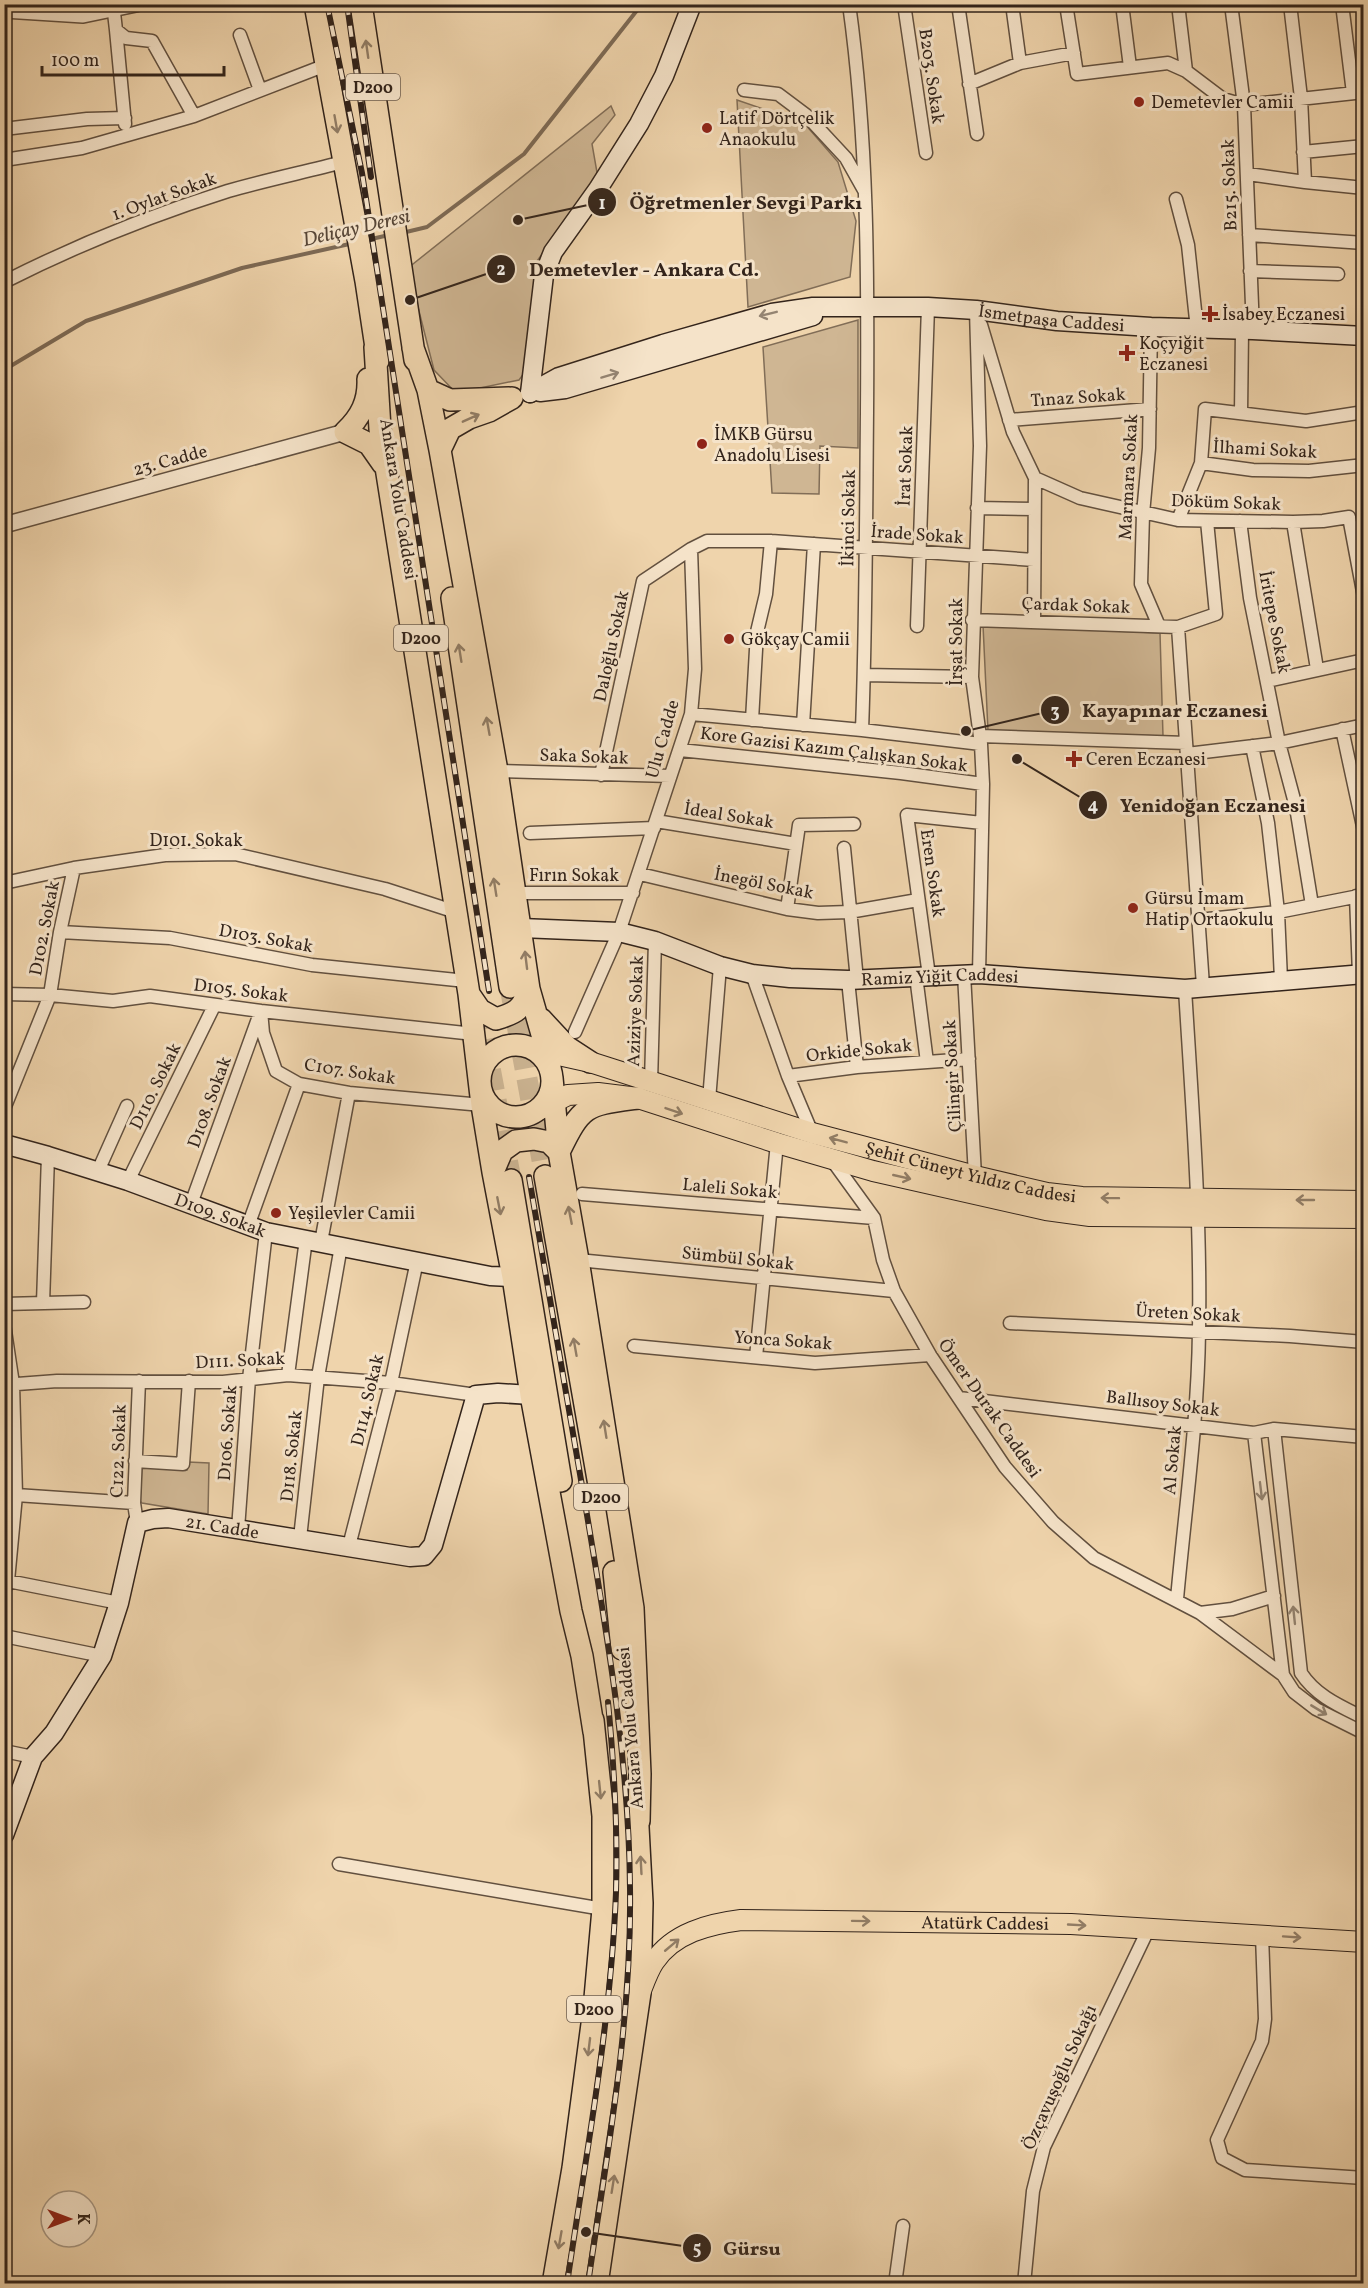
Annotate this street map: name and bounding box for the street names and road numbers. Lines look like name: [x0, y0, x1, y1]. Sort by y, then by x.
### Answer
street label: B203. Sokak: [911, 27, 950, 126]
road number: D200: [346, 74, 400, 100]
street label: B215. Sokak: [1216, 138, 1245, 232]
street label: 1. Oylat Sokak: [109, 167, 220, 228]
street label: İsmetpaşa Caddesi: [976, 299, 1125, 339]
street label: Tınaz Sokak: [1030, 383, 1127, 414]
street label: Marmara Sokak: [1114, 413, 1145, 541]
street label: Ankara Yolu Caddesi: [372, 417, 423, 582]
street label: İrat Sokak: [893, 425, 920, 507]
street label: İlhami Sokak: [1212, 435, 1318, 466]
street label: 23. Cadde: [131, 440, 210, 483]
street label: İkinci Sokak: [836, 469, 863, 567]
street label: Döküm Sokak: [1171, 489, 1282, 518]
street label: İrade Sokak: [870, 520, 964, 551]
street label: İritepe Sokak: [1251, 569, 1296, 676]
street label: Daloğlu Sokak: [588, 588, 637, 704]
street label: Çardak Sokak: [1021, 592, 1131, 621]
street label: İrşat Sokak: [945, 598, 970, 686]
road number: D200: [394, 625, 448, 651]
street label: Ulu Cadde: [640, 697, 687, 782]
street label: Kore Gazisi Kazım Çalışkan Sokak: [699, 722, 969, 779]
street label: Saka Sokak: [539, 743, 629, 772]
street label: İdeal Sokak: [682, 797, 776, 836]
street label: Eren Sokak: [913, 827, 950, 919]
street label: D101. Sokak: [149, 829, 243, 854]
street label: İnegöl Sokak: [712, 863, 816, 906]
street label: Fırın Sokak: [529, 864, 619, 889]
street label: D102. Sokak: [24, 878, 67, 978]
street label: D103. Sokak: [217, 919, 315, 960]
street label: Aziziye Sokak: [622, 955, 651, 1067]
street label: Ramiz Yiğit Caddesi: [861, 963, 1019, 993]
street label: D105. Sokak: [192, 973, 290, 1010]
street label: Çilingir Sokak: [938, 1019, 969, 1133]
street label: Orkide Sokak: [805, 1033, 913, 1069]
street label: D110. Sokak: [125, 1039, 188, 1134]
street label: D108. Sokak: [182, 1053, 239, 1152]
street label: C107. Sokak: [302, 1053, 397, 1092]
street label: Şehit Cüneyt Yıldız Caddesi: [862, 1136, 1077, 1210]
street label: Laleli Sokak: [681, 1173, 779, 1206]
street label: D109. Sokak: [170, 1188, 270, 1245]
street label: Sümbül Sokak: [680, 1241, 795, 1278]
street label: Üreten Sokak: [1135, 1299, 1241, 1330]
street label: Yonca Sokak: [733, 1326, 833, 1357]
street label: Ömer Durak Caddesi: [931, 1334, 1046, 1483]
street label: D111. Sokak: [195, 1347, 286, 1376]
street label: D114. Sokak: [346, 1352, 391, 1449]
street label: D106. Sokak: [213, 1384, 244, 1482]
street label: Ballısoy Sokak: [1105, 1385, 1221, 1424]
street label: C122. Sokak: [105, 1404, 134, 1498]
street label: D118. Sokak: [275, 1409, 310, 1503]
street label: Al Sokak: [1158, 1424, 1189, 1496]
road number: D200: [574, 1484, 628, 1510]
street label: 21. Cadde: [183, 1510, 261, 1546]
street label: Ankara Yolu Caddesi: [612, 1646, 651, 1810]
street label: Atatürk Caddesi: [921, 1911, 1049, 1938]
road number: D200: [567, 1996, 621, 2022]
street label: Özçavuşoğlu Sokağı: [1017, 2001, 1104, 2154]

